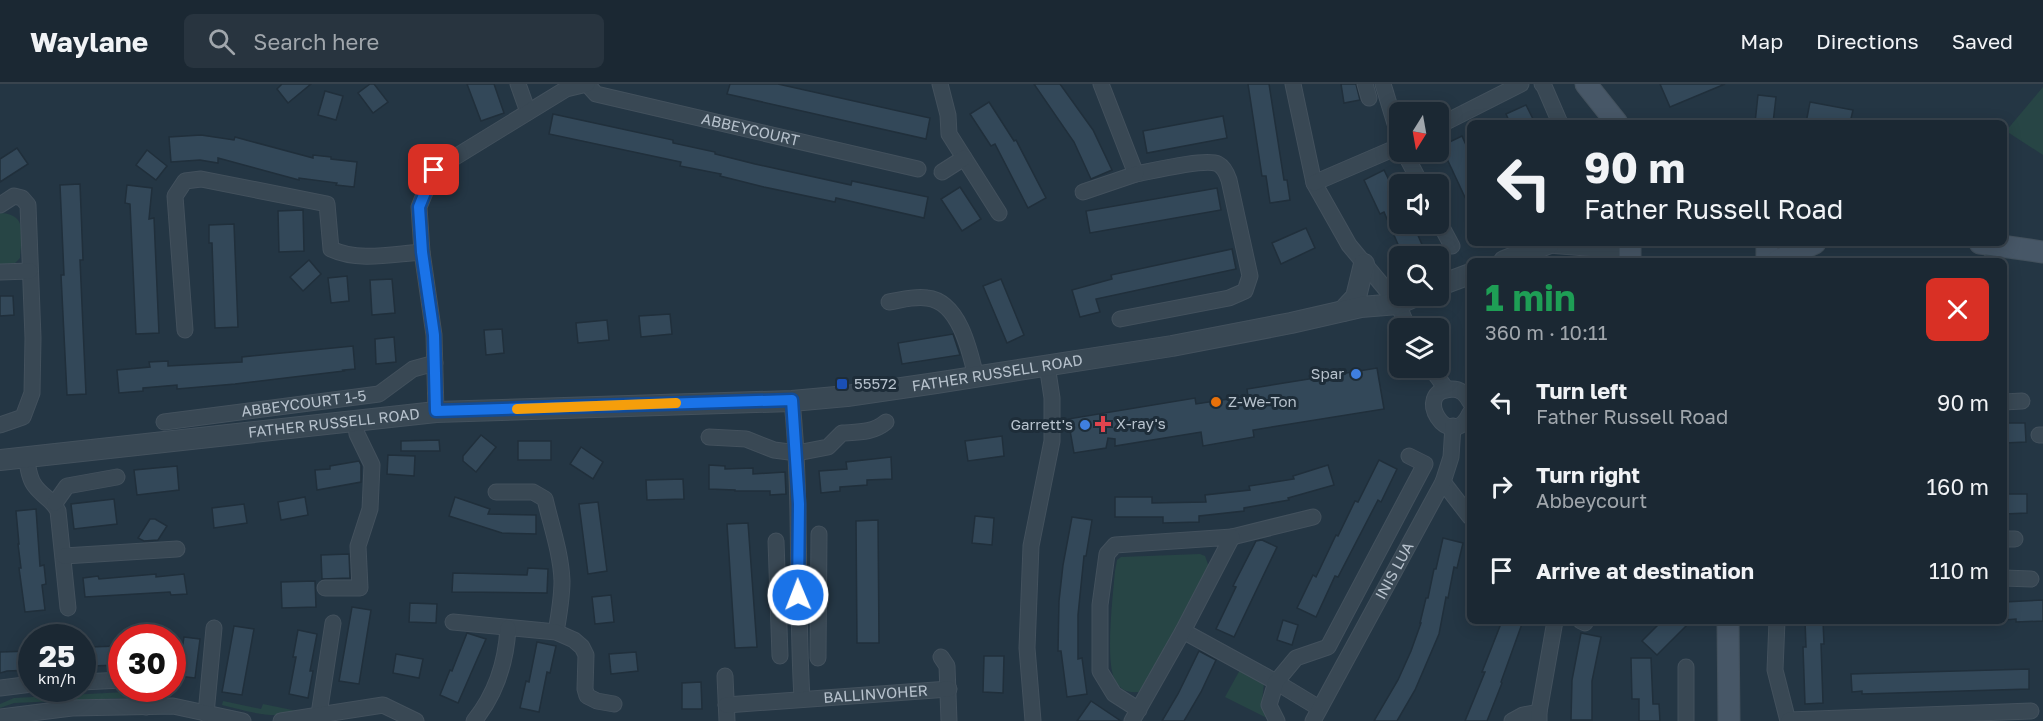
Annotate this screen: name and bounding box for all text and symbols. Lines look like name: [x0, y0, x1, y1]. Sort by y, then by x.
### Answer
search box: [184, 14, 604, 68]
text: Waylane: [30, 25, 148, 58]
icon: search: [205, 25, 238, 58]
text: Search here: [253, 28, 379, 55]
text: Map: [1740, 28, 1783, 54]
text: Directions: [1816, 28, 1919, 54]
text: Saved: [1952, 28, 2013, 54]
north arrow: [1389, 102, 1449, 162]
map controls: [1389, 102, 1449, 378]
street label: ABBEYCOURT: [700, 109, 802, 149]
text: 90 m: [1584, 142, 1685, 192]
pin: [408, 144, 459, 195]
icon: left: [1485, 144, 1563, 222]
icon: arrive: [417, 153, 450, 186]
button: sound: [1389, 174, 1449, 234]
text: Father Russell Road: [1584, 193, 1843, 225]
button: search: [1389, 246, 1449, 306]
text: 1 min: [1485, 276, 1576, 319]
button: close: [1926, 278, 1989, 341]
button: layers: [1389, 318, 1449, 378]
text: 360 m · 10:11: [1485, 320, 1607, 344]
street label: FATHER RUSSELL ROAD: [911, 350, 1084, 394]
place label: Spar: [1311, 364, 1344, 382]
marker: Spar: [1349, 367, 1363, 381]
place label: 55572: [854, 374, 897, 392]
marker: 55572: [835, 377, 849, 391]
text: Turn left: [1536, 377, 1627, 404]
street label: ABBEYCOURT 1-5: [240, 386, 367, 420]
icon: left: [1485, 386, 1518, 419]
text: 90 m: [1937, 389, 1989, 416]
place label: Z-We-Ton: [1228, 392, 1297, 410]
marker: Z-We-Ton: [1209, 395, 1223, 409]
street label: FATHER RUSSELL ROAD: [247, 404, 421, 441]
text: Father Russell Road: [1536, 404, 1728, 428]
place label: X-ray's: [1116, 414, 1166, 432]
place label: Garrett's: [1010, 415, 1073, 433]
marker: X-ray's: [1094, 415, 1112, 433]
marker: Garrett's: [1078, 418, 1092, 432]
text: Turn right: [1536, 461, 1640, 488]
icon: right: [1485, 470, 1518, 503]
text: 160 m: [1926, 473, 1989, 500]
text: Abbeycourt: [1536, 488, 1647, 512]
street label: INIS LUA: [1371, 538, 1417, 602]
icon: arrive: [1485, 554, 1518, 587]
text: Arrive at destination: [1536, 557, 1754, 584]
text: 110 m: [1929, 557, 1989, 584]
position arrow: [766, 563, 830, 627]
speed limit sign: 30: [108, 624, 186, 702]
text: 25: [39, 638, 75, 674]
text: km/h: [38, 669, 76, 687]
street label: BALLINVOHER: [823, 681, 928, 706]

